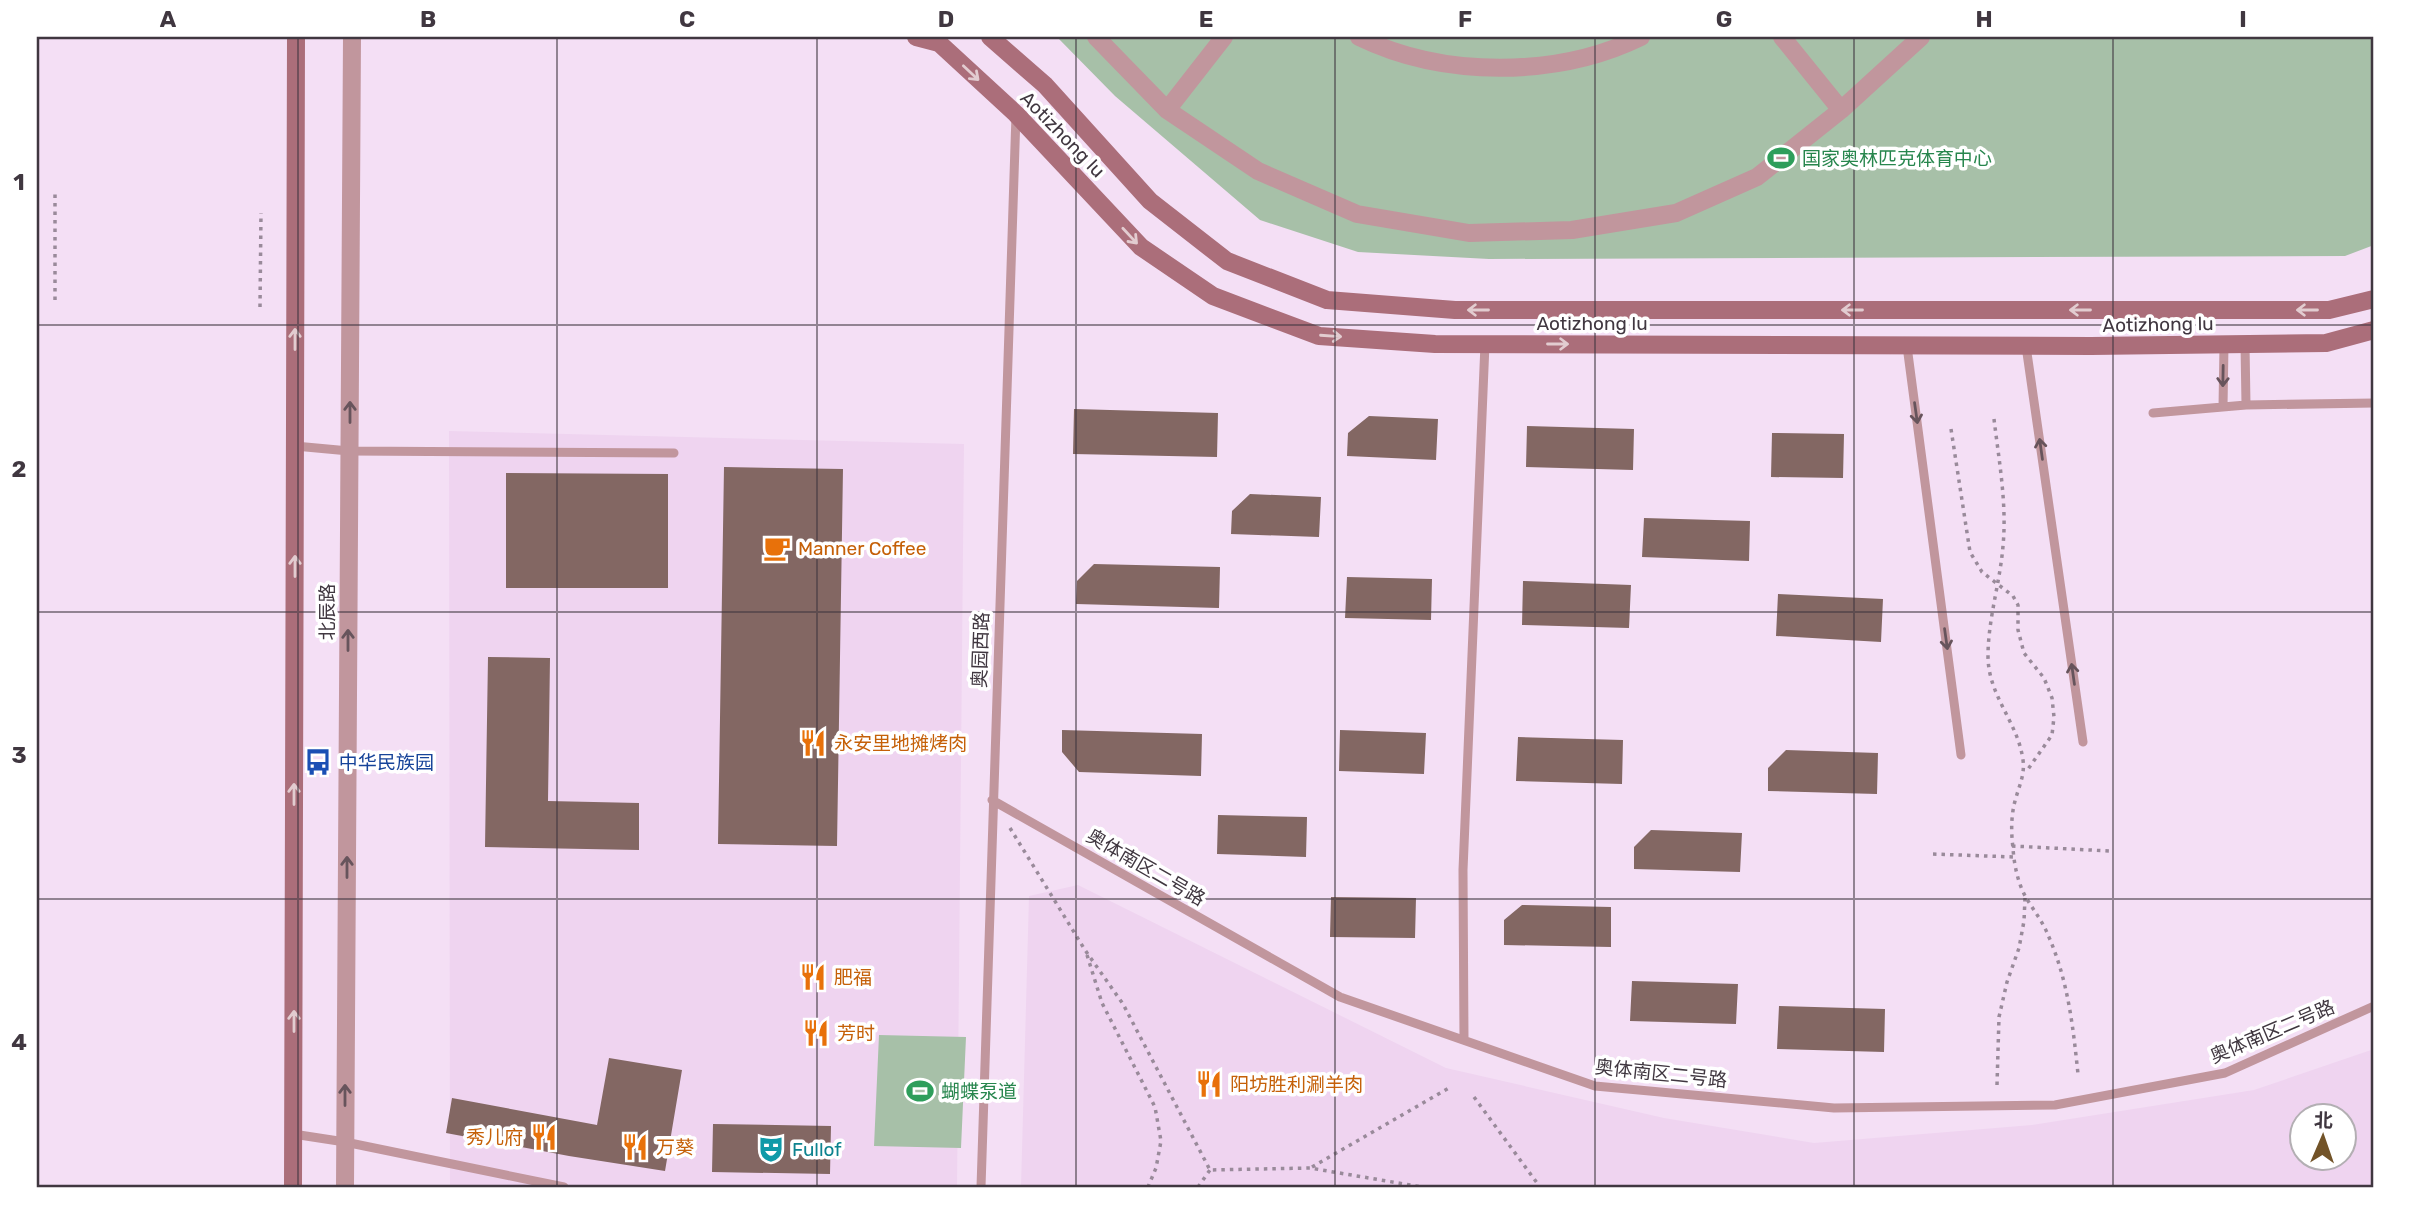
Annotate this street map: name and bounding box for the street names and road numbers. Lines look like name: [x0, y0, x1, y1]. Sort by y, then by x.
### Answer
street label: Aotizhong lu: [1016, 86, 1110, 182]
street label: Aotizhong lu: [1536, 312, 1648, 335]
street label: Aotizhong lu: [2102, 312, 2214, 337]
street label: 北辰路: [316, 583, 339, 641]
street label: 奥园西路: [968, 612, 993, 688]
street label: 奥体南区二号路: [1082, 824, 1209, 911]
street label: 奥体南区二号路: [2206, 995, 2338, 1068]
street label: 奥体南区二号路: [1594, 1055, 1728, 1092]

